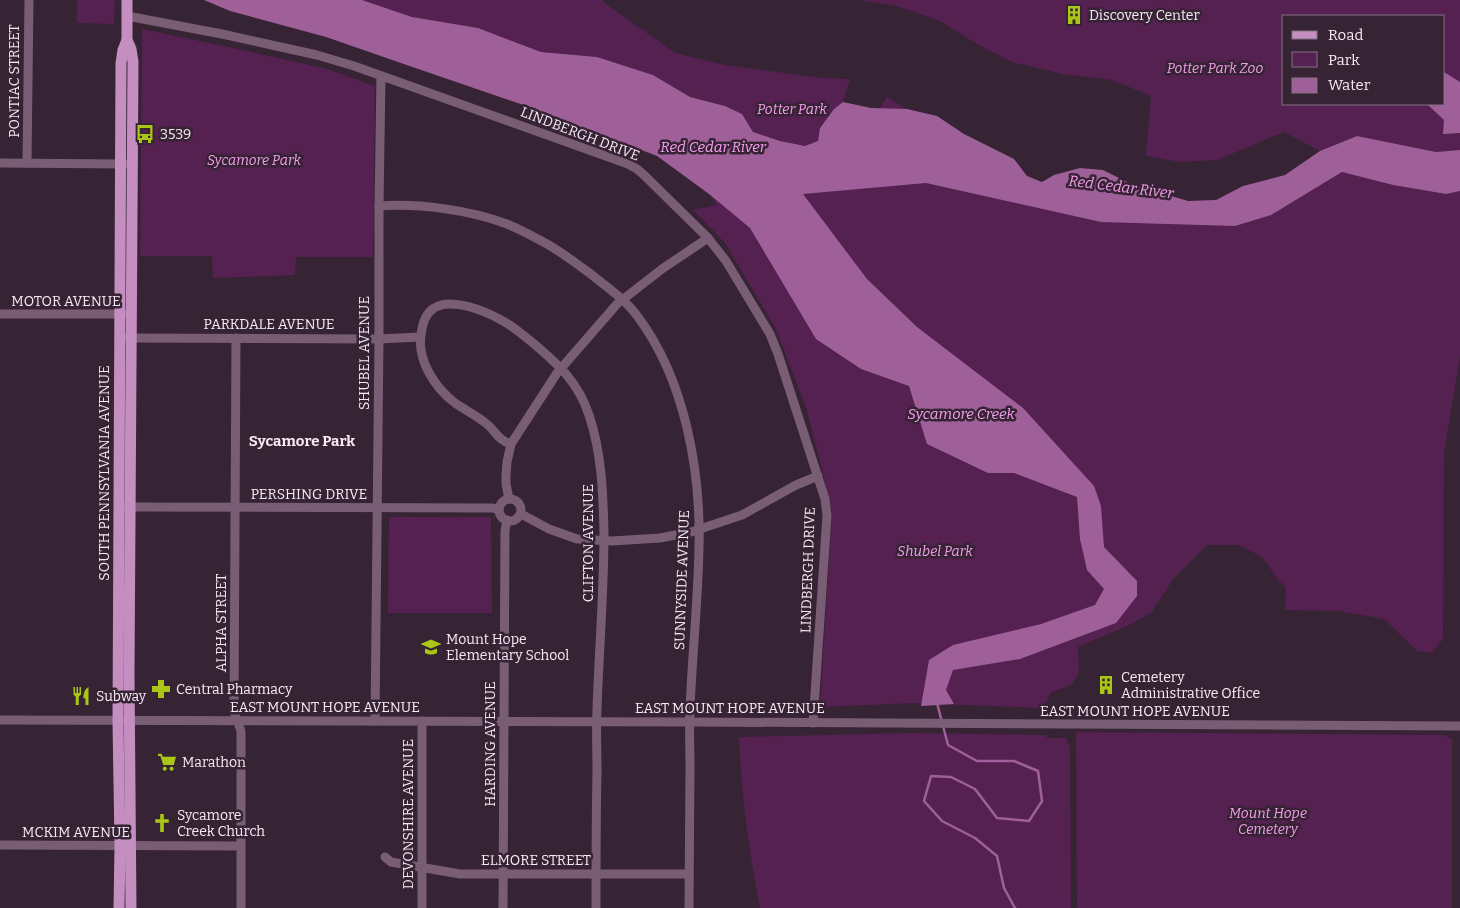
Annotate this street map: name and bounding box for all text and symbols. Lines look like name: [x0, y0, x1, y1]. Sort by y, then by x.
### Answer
building icon: Discovery Center: [1063, 4, 1085, 26]
place label: Discovery Center: [1089, 7, 1200, 24]
legend: [1282, 15, 1445, 105]
street label: PONTIAC STREET: [6, 24, 23, 138]
text: Road: [1328, 26, 1363, 44]
text: Park: [1328, 51, 1360, 69]
park label: Potter Park Zoo: [1167, 60, 1264, 77]
text: Water: [1328, 76, 1371, 94]
park label: Potter Park: [757, 101, 827, 118]
street label: LINDBERGH DRIVE: [518, 103, 642, 165]
bus stop icon: 3539: [134, 123, 156, 145]
place label: 3539: [160, 126, 191, 143]
water label: Red Cedar River: [660, 138, 767, 156]
park label: Sycamore Park: [207, 152, 301, 169]
water label: Red Cedar River: [1067, 172, 1175, 202]
street label: MOTOR AVENUE: [11, 293, 121, 310]
street label: SHUBEL AVENUE: [356, 296, 373, 410]
street label: PARKDALE AVENUE: [204, 316, 334, 333]
street label: SOUTH PENNSYLVANIA AVENUE: [96, 365, 113, 581]
water label: Sycamore Creek: [907, 405, 1016, 423]
district label: Sycamore Park: [249, 432, 355, 450]
street label: CLIFTON AVENUE: [580, 484, 597, 602]
street label: PERSHING DRIVE: [251, 486, 367, 503]
street label: LINDBERGH DRIVE: [797, 507, 819, 633]
street label: SUNNYSIDE AVENUE: [671, 510, 693, 650]
park label: Shubel Park: [897, 543, 973, 560]
street label: ALPHA STREET: [213, 574, 230, 672]
place label: Mount Hope Elementary School: [446, 631, 569, 664]
school or university icon: Mount Hope Elementary School: [420, 636, 442, 658]
place label: Cemetery Administrative Office: [1121, 669, 1260, 702]
building icon: Cemetery Administrative Office: [1095, 674, 1117, 696]
pharmacy icon: Central Pharmacy: [150, 678, 172, 700]
place label: Central Pharmacy: [176, 681, 293, 698]
street label: HARDING AVENUE: [482, 681, 499, 807]
restaurant icon: Subway: [70, 685, 92, 707]
place label: Subway: [96, 688, 147, 705]
street label: EAST MOUNT HOPE AVENUE: [230, 699, 420, 716]
street label: EAST MOUNT HOPE AVENUE: [635, 700, 825, 717]
street label: EAST MOUNT HOPE AVENUE: [1040, 703, 1230, 720]
street label: DEVONSHIRE AVENUE: [400, 739, 417, 889]
supermarket icon: Marathon: [156, 751, 178, 773]
place label: Marathon: [182, 754, 246, 771]
park label: Mount Hope Cemetery: [1229, 805, 1307, 838]
place label: Sycamore Creek Church: [177, 807, 265, 840]
church icon: Sycamore Creek Church: [151, 812, 173, 834]
street label: MCKIM AVENUE: [22, 824, 130, 841]
street label: ELMORE STREET: [481, 852, 591, 869]

